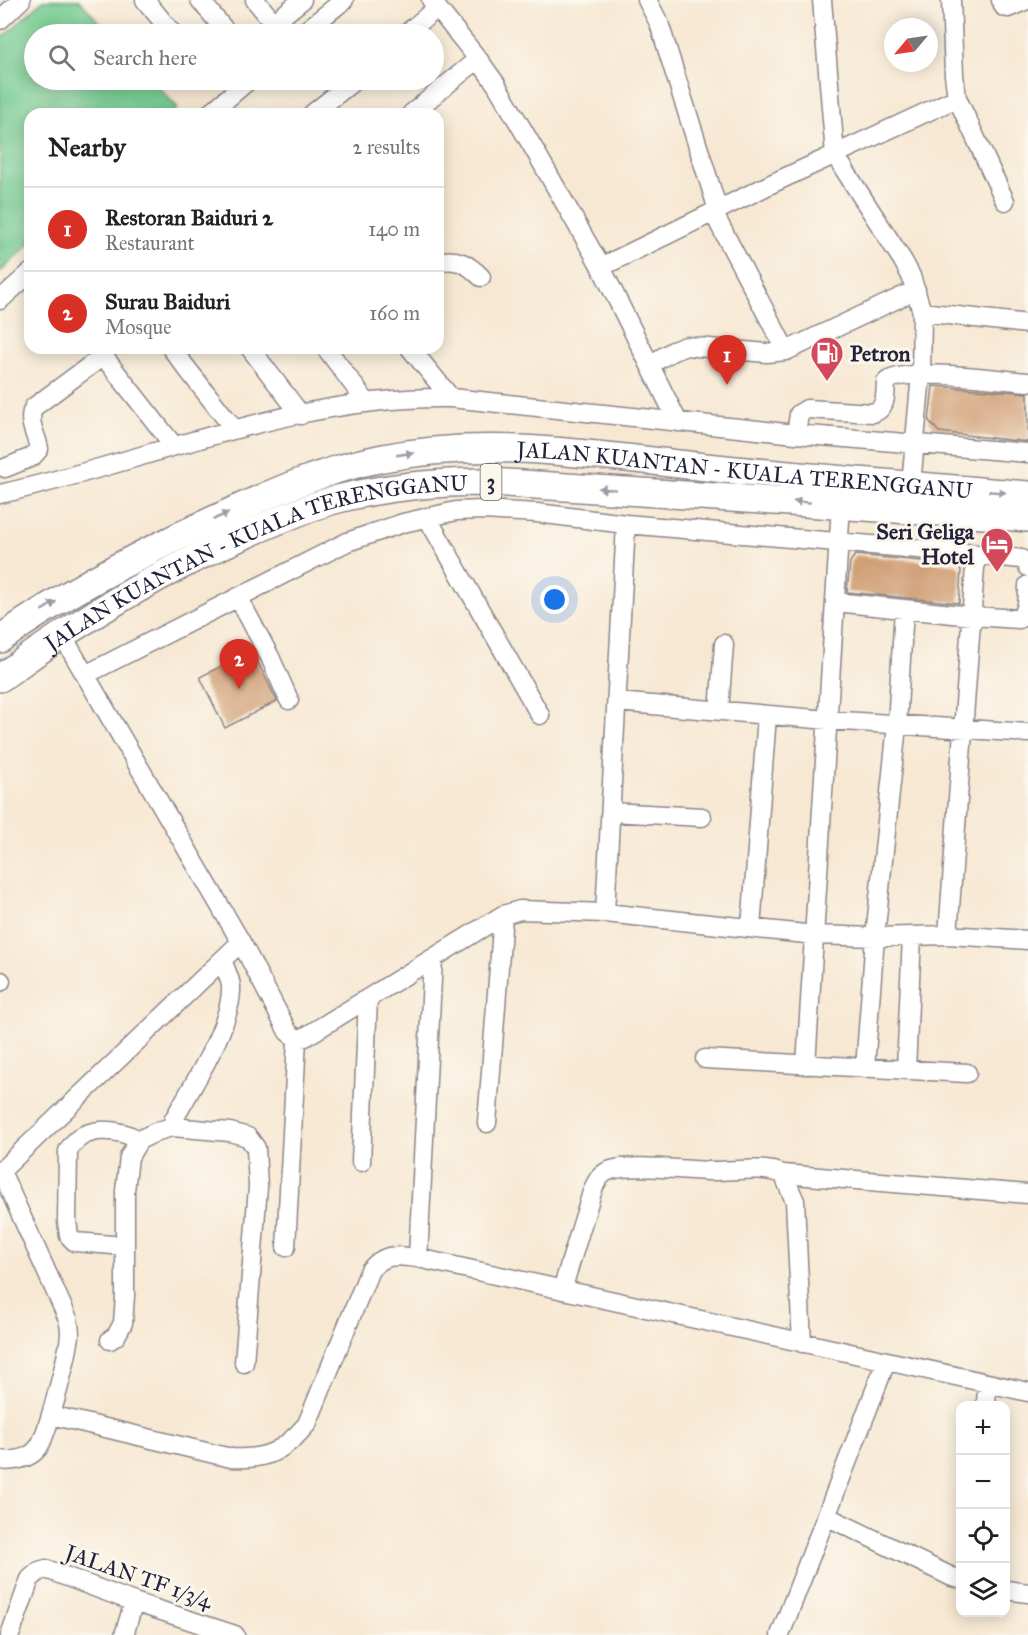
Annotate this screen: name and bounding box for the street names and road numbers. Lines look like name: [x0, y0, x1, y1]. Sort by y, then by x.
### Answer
street label: JALAN KUANTAN - KUALA TERENGGANU: [514, 436, 974, 504]
road number: 3: [480, 464, 502, 500]
street label: JALAN KUANTAN - KUALA TERENGGANU: [38, 469, 468, 658]
street label: JALAN TF 1/3/4: [60, 1538, 217, 1615]

